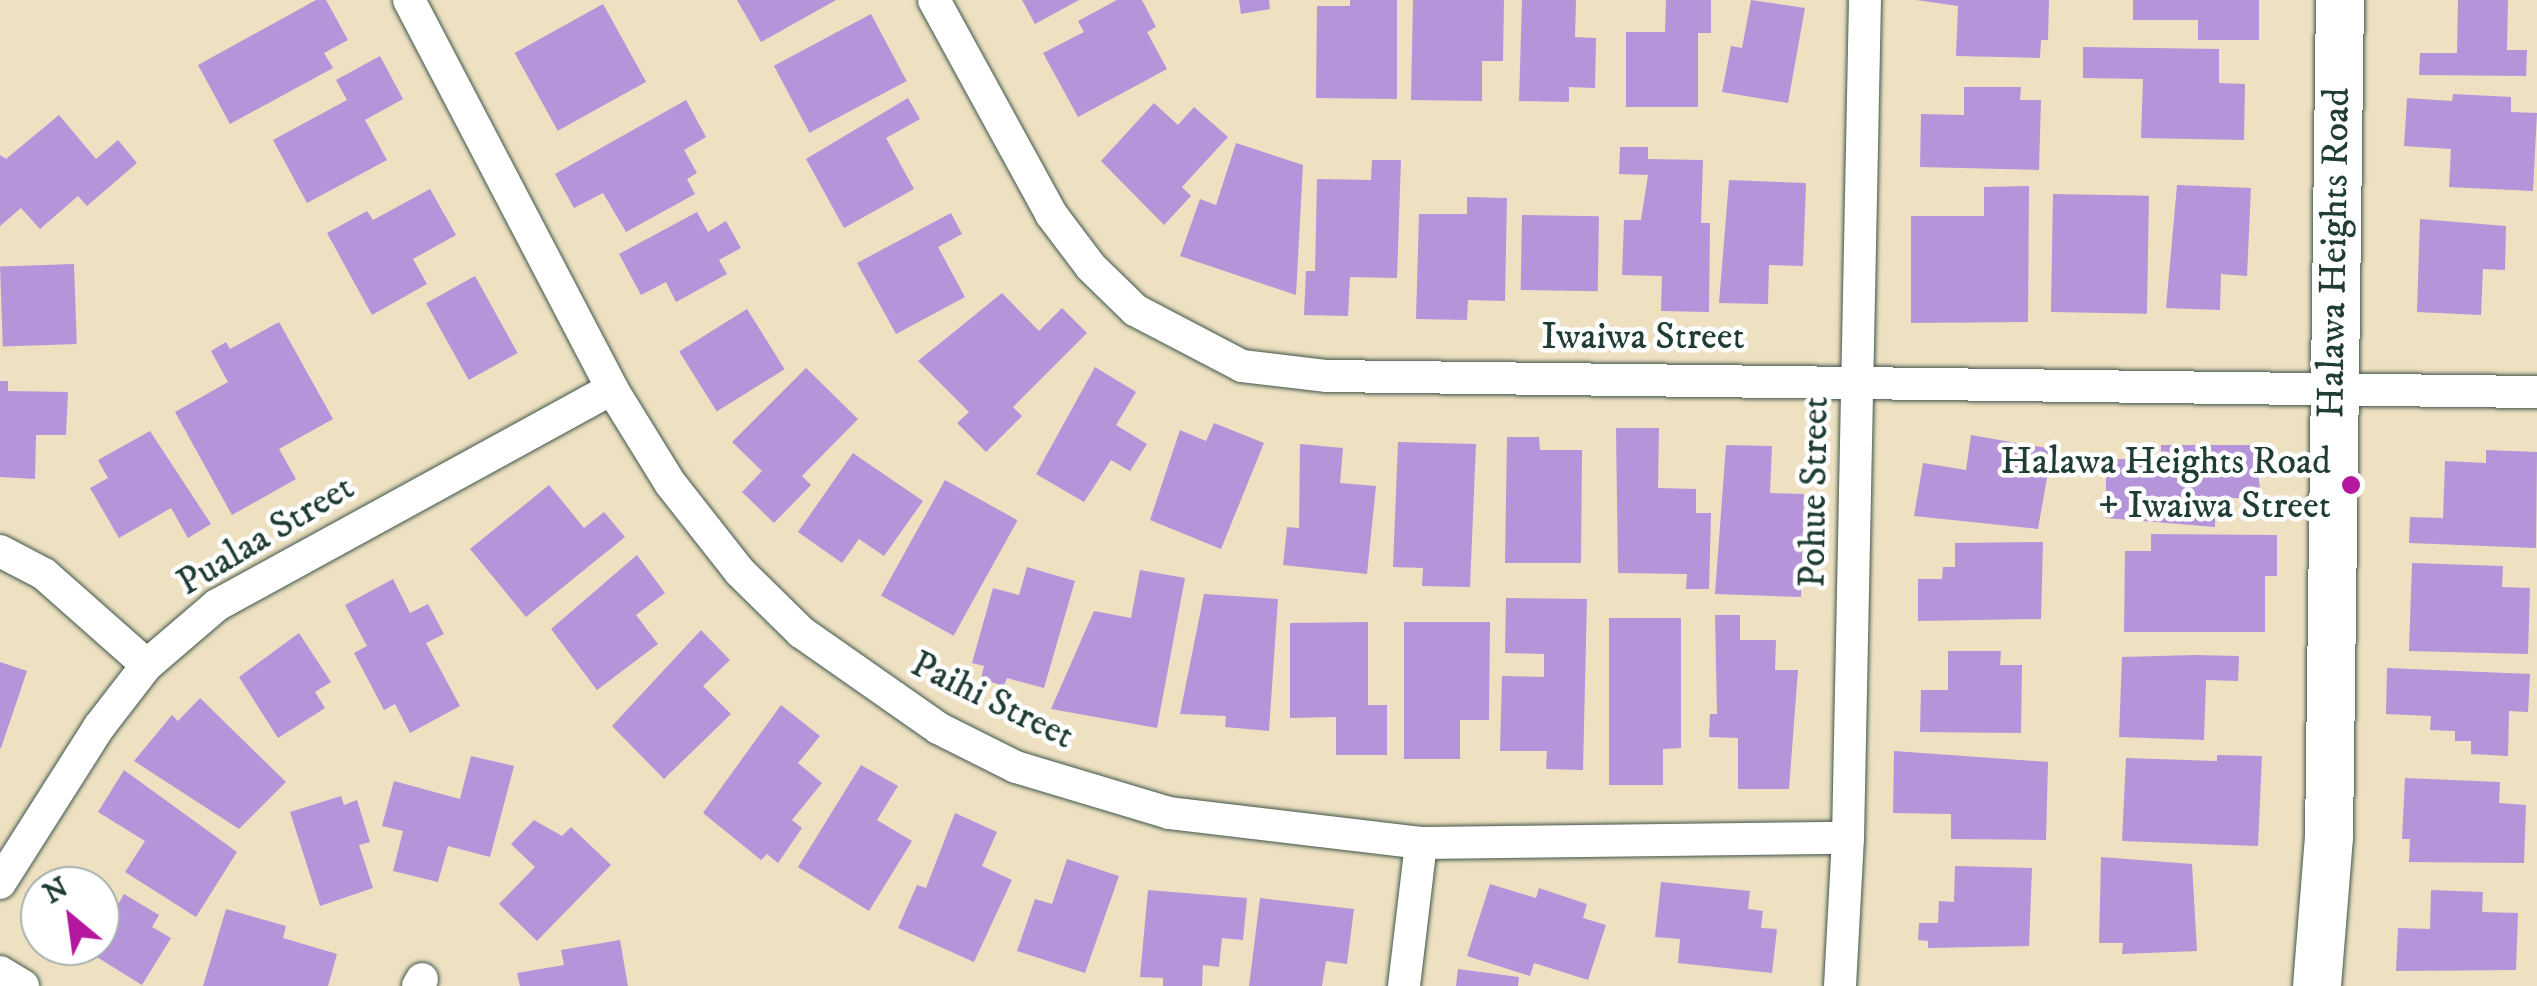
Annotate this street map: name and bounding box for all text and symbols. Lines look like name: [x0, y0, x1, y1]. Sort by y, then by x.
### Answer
street label: Halawa Heights Road: [2309, 87, 2361, 419]
street label: Iwaiwa Street: [1541, 315, 1745, 361]
street label: Pohue Street: [1791, 396, 1839, 588]
place label: Halawa Heights Road + Iwaiwa Street: [2000, 440, 2331, 530]
street label: Pualaa Street: [169, 465, 363, 607]
marker: Halawa Heights Road + Iwaiwa Street: [2340, 474, 2362, 496]
street label: Paihi Street: [903, 642, 1081, 760]
north arrow: [20, 866, 120, 966]
text: N: [38, 870, 75, 912]

